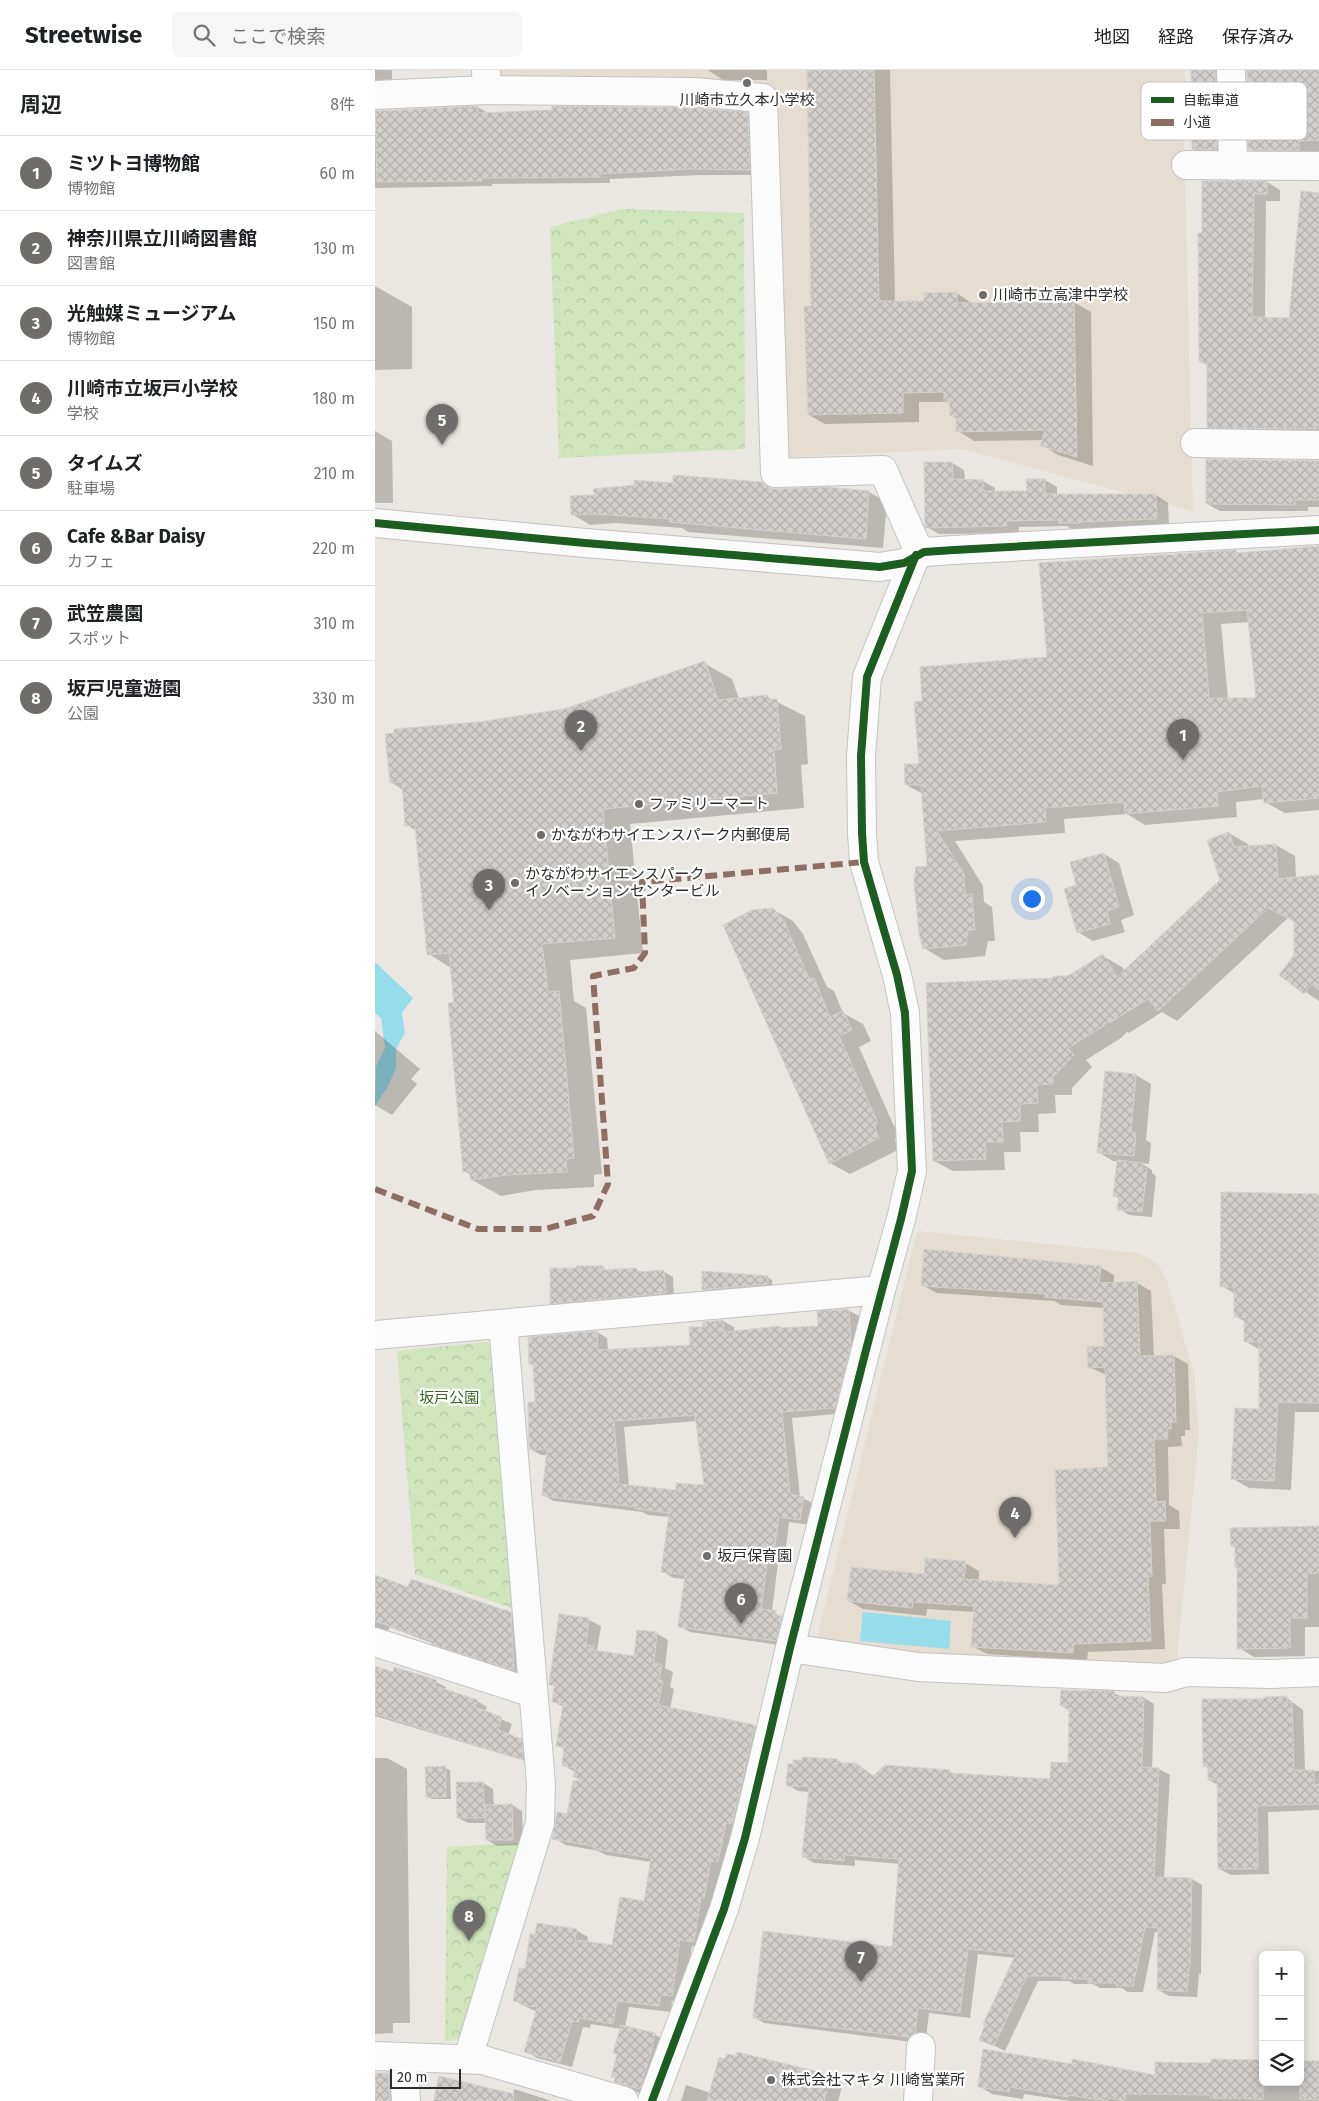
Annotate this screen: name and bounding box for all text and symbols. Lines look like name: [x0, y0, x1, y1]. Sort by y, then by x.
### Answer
search box: [172, 12, 522, 57]
text: Streetwise: [25, 21, 142, 49]
icon: search: [190, 21, 218, 49]
text: ここで検索: [230, 25, 325, 48]
text: 地図: [1094, 26, 1130, 48]
text: 経路: [1158, 26, 1194, 48]
text: 保存済み: [1222, 26, 1294, 48]
marker: 川崎市立久本小学校: [741, 77, 753, 89]
legend: [1141, 82, 1307, 140]
place label: 川崎市立久本小学校: [679, 91, 815, 109]
text: 周辺: [20, 92, 62, 118]
text: 自転車道: [1183, 92, 1239, 109]
text: 8件: [330, 95, 355, 114]
text: 小道: [1183, 114, 1211, 131]
text: ミツトヨ博物館: [67, 152, 200, 175]
text: 1: [32, 164, 40, 183]
text: 60 m: [320, 164, 355, 183]
text: 博物館: [67, 179, 115, 198]
text: 神奈川県立川崎図書館: [67, 227, 257, 250]
text: 2: [32, 239, 40, 258]
text: 130 m: [313, 239, 355, 258]
text: 図書館: [67, 254, 115, 273]
place label: 川崎市立高津中学校: [993, 286, 1128, 304]
marker: 川崎市立高津中学校: [977, 289, 989, 301]
text: 光触媒ミュージアム: [67, 302, 236, 325]
text: 3: [32, 314, 40, 333]
text: 150 m: [313, 314, 355, 333]
text: 博物館: [67, 329, 115, 348]
text: 川崎市立坂戸小学校: [67, 377, 238, 400]
text: 4: [31, 389, 41, 408]
text: 180 m: [312, 389, 355, 408]
text: 学校: [67, 404, 99, 423]
pin: 5: [426, 404, 458, 445]
text: タイムズ: [67, 452, 143, 475]
text: 5: [32, 464, 40, 483]
text: 210 m: [314, 464, 355, 483]
text: 駐車場: [67, 479, 115, 498]
text: Cafe &Bar Daisy: [67, 525, 205, 548]
text: 6: [31, 539, 41, 558]
text: 220 m: [312, 539, 355, 558]
text: カフェ: [67, 552, 115, 571]
text: 武笠農園: [67, 602, 143, 625]
text: 7: [32, 614, 40, 633]
text: 310 m: [314, 614, 355, 633]
text: スポット: [67, 629, 131, 648]
text: 坂戸児童遊園: [67, 677, 181, 700]
text: 8: [31, 689, 41, 708]
text: 330 m: [312, 689, 355, 708]
text: 公園: [67, 704, 99, 723]
pin: 2: [565, 710, 597, 751]
pin: 1: [1167, 719, 1199, 760]
place label: ファミリーマート: [649, 795, 769, 813]
marker: ファミリーマート: [633, 798, 645, 810]
place label: かながわサイエンスパーク内郵便局: [551, 826, 791, 844]
marker: かながわサイエンスパーク内郵便局: [535, 829, 547, 841]
place label: かながわサイエンスパーク イノベーションセンタービル: [525, 865, 720, 900]
pin: 3: [473, 869, 505, 910]
marker: かながわサイエンスパーク イノベーションセンタービル: [509, 877, 521, 889]
your location: [1019, 886, 1045, 912]
park label: 坂戸公園: [419, 1389, 479, 1407]
pin: 4: [999, 1497, 1031, 1538]
place label: 坂戸保育園: [717, 1547, 792, 1565]
marker: 坂戸保育園: [701, 1550, 713, 1562]
pin: 6: [725, 1583, 757, 1624]
pin: 8: [453, 1900, 485, 1941]
pin: 7: [845, 1941, 877, 1982]
map controls: [1259, 1951, 1304, 2086]
button: +: [1259, 1951, 1304, 1996]
button: −: [1259, 1996, 1304, 2041]
button: layers: [1259, 2041, 1304, 2086]
scale bar: [390, 2066, 461, 2089]
text: 20 m: [397, 2069, 427, 2086]
place label: 株式会社マキタ 川崎営業所: [781, 2071, 965, 2089]
marker: 株式会社マキタ 川崎営業所: [765, 2074, 777, 2086]

